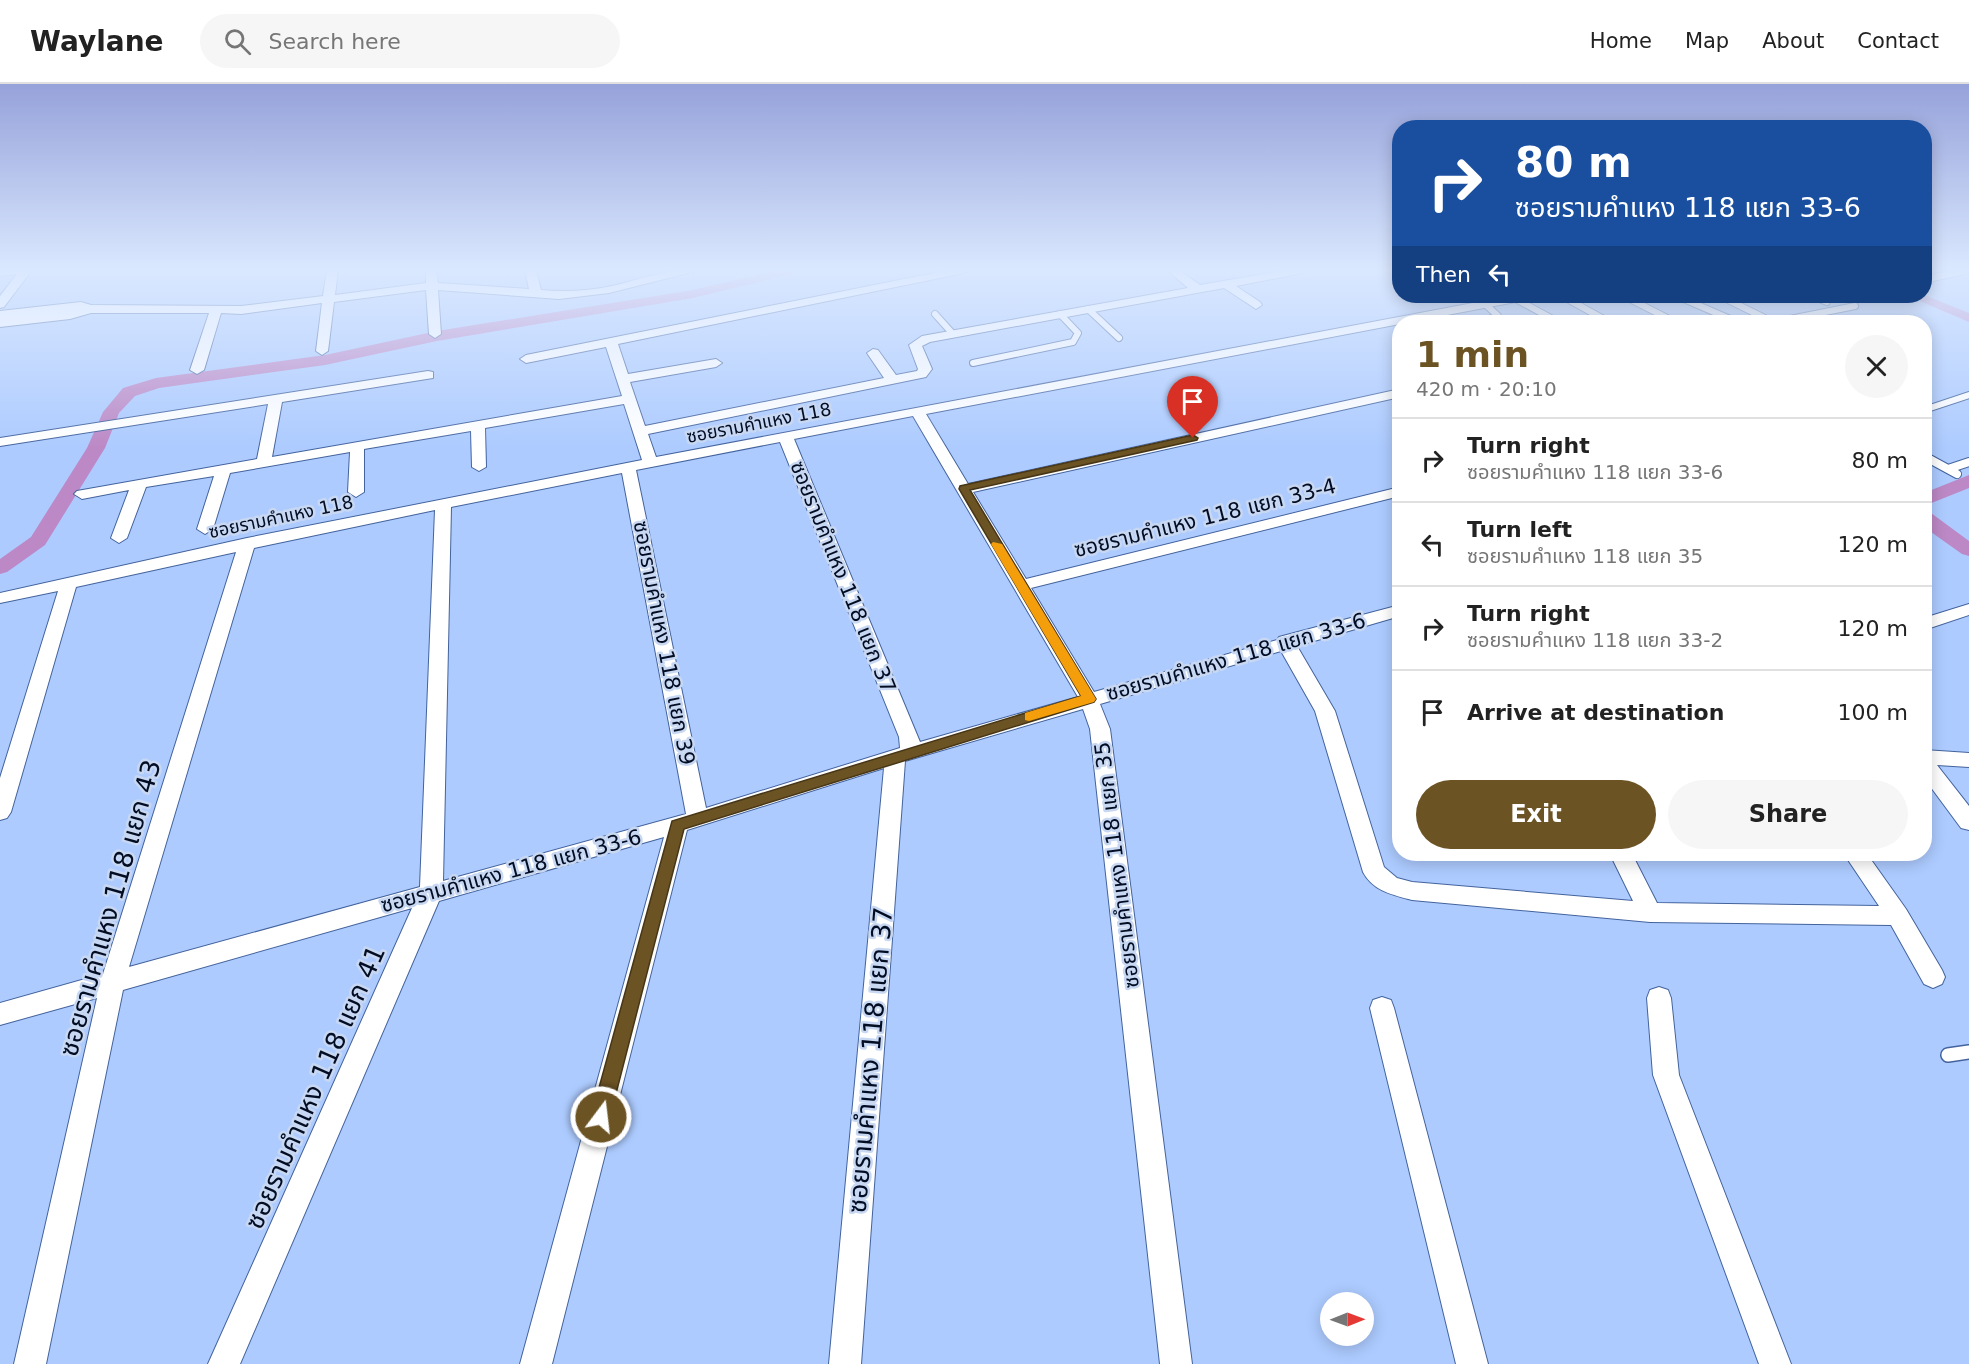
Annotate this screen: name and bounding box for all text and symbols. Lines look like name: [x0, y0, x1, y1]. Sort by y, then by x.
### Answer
search box: [200, 14, 620, 68]
text: Waylane: [30, 25, 164, 58]
icon: search: [221, 25, 254, 58]
text: Search here: [269, 29, 401, 54]
text: Home: [1590, 29, 1652, 53]
text: Map: [1685, 29, 1729, 53]
text: About: [1762, 29, 1824, 53]
text: Contact: [1857, 29, 1939, 53]
text: 80 m: [1515, 138, 1632, 187]
icon: right: [1416, 144, 1494, 222]
text: ซอยรามคำแหง 118 แยก 33-6: [1515, 192, 1861, 223]
icon: left: [1483, 258, 1516, 291]
text: Then: [1416, 262, 1471, 287]
text: 1 min: [1416, 334, 1529, 375]
button: close: [1845, 335, 1908, 398]
pin: [1167, 376, 1218, 438]
text: 420 m · 20:10: [1416, 377, 1557, 401]
icon: arrive: [1176, 385, 1209, 418]
street label: ซอยรามคำแหง 118: [685, 398, 833, 447]
text: Turn right: [1467, 433, 1590, 458]
icon: right: [1416, 444, 1449, 477]
text: 80 m: [1852, 448, 1908, 473]
street label: ซอยรามคำแหง 118 แยก 37: [785, 458, 901, 696]
text: ซอยรามคำแหง 118 แยก 33-6: [1467, 460, 1723, 484]
street label: ซอยรามคำแหง 118 แยก 33-4: [1072, 474, 1338, 562]
street label: ซอยรามคำแหง 118: [207, 491, 355, 542]
text: Turn left: [1467, 517, 1572, 542]
street label: ซอยรามคำแหง 118 แยก 39: [629, 519, 699, 767]
icon: left: [1416, 528, 1449, 561]
text: 120 m: [1838, 532, 1908, 557]
text: ซอยรามคำแหง 118 แยก 35: [1467, 544, 1703, 568]
text: Turn right: [1467, 601, 1590, 626]
street label: ซอยรามคำแหง 118 แยก 33-6: [1103, 608, 1369, 706]
icon: right: [1416, 612, 1449, 645]
text: 120 m: [1838, 616, 1908, 641]
text: ซอยรามคำแหง 118 แยก 33-2: [1467, 628, 1723, 652]
icon: arrive: [1416, 696, 1449, 729]
text: Arrive at destination: [1467, 700, 1724, 725]
text: 100 m: [1838, 700, 1908, 725]
street label: ซอยรามคำแหง 118 แยก 35: [1090, 740, 1144, 990]
street label: ซอยรามคำแหง 118 แยก 43: [53, 756, 167, 1060]
button: Exit: [1416, 780, 1656, 849]
button: Share: [1668, 780, 1908, 849]
street label: ซอยรามคำแหง 118 แยก 33-6: [378, 825, 644, 917]
street label: ซอยรามคำแหง 118 แยก 37: [842, 906, 898, 1214]
street label: ซอยรามคำแหง 118 แยก 41: [239, 941, 391, 1233]
position arrow: [569, 1085, 633, 1149]
north arrow: [1320, 1292, 1374, 1346]
map controls: [1320, 1292, 1374, 1346]

